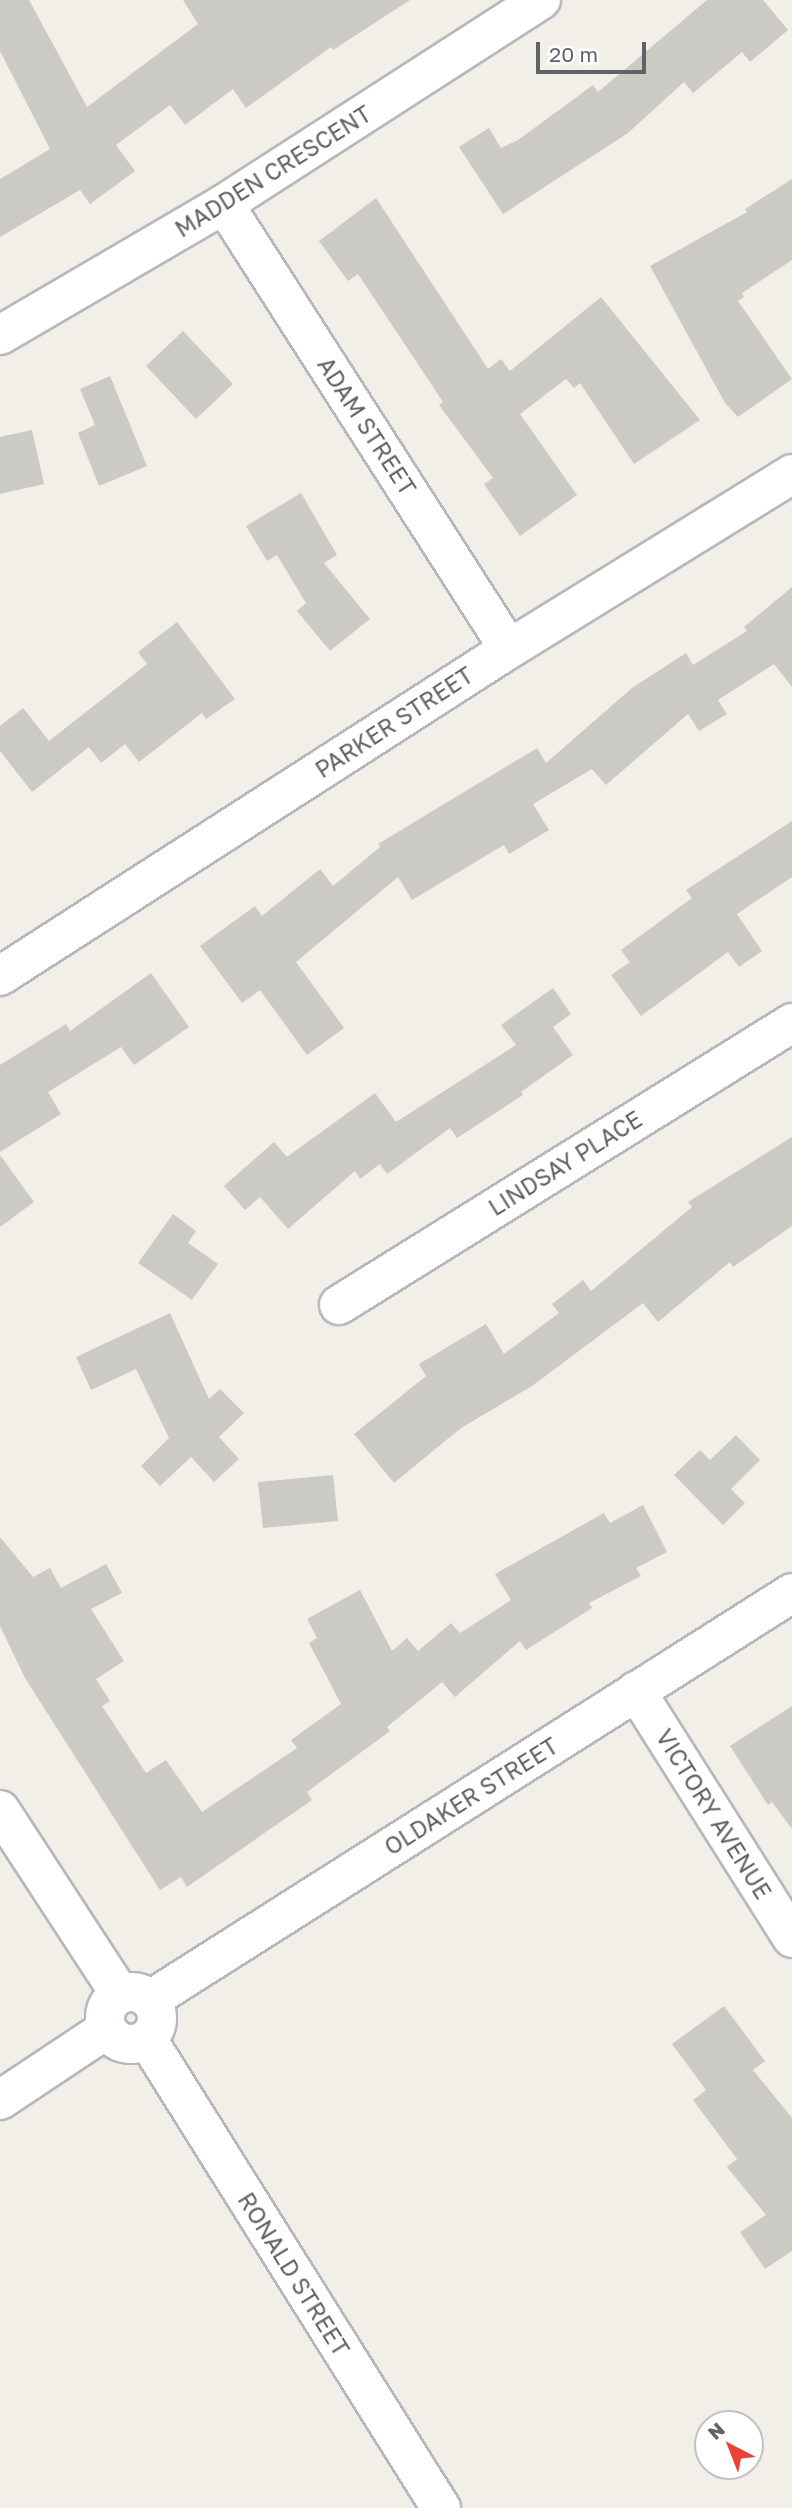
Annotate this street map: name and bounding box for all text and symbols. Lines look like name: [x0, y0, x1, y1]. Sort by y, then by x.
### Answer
scale bar: [540, 28, 650, 72]
text: 20 m: [549, 41, 598, 67]
street label: MADDEN CRESCENT: [170, 99, 376, 243]
street label: ADAM STREET: [312, 352, 422, 500]
street label: PARKER STREET: [310, 661, 478, 783]
street label: LINDSAY PLACE: [483, 1105, 647, 1221]
street label: VICTORY AVENUE: [651, 1724, 777, 1904]
street label: OLDAKER STREET: [379, 1731, 563, 1861]
street label: RONALD STREET: [233, 2187, 355, 2361]
north arrow: [694, 2410, 764, 2480]
text: N: [703, 2417, 729, 2444]

